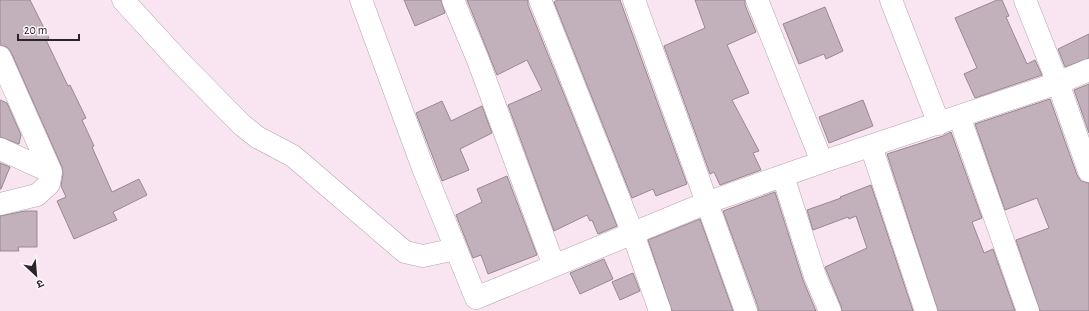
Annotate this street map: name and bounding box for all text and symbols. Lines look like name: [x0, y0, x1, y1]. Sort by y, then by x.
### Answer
scale bar: [18, 16, 79, 42]
text: 20 m: [24, 24, 47, 36]
north arrow: [16, 255, 56, 295]
text: उ: [34, 277, 45, 290]

